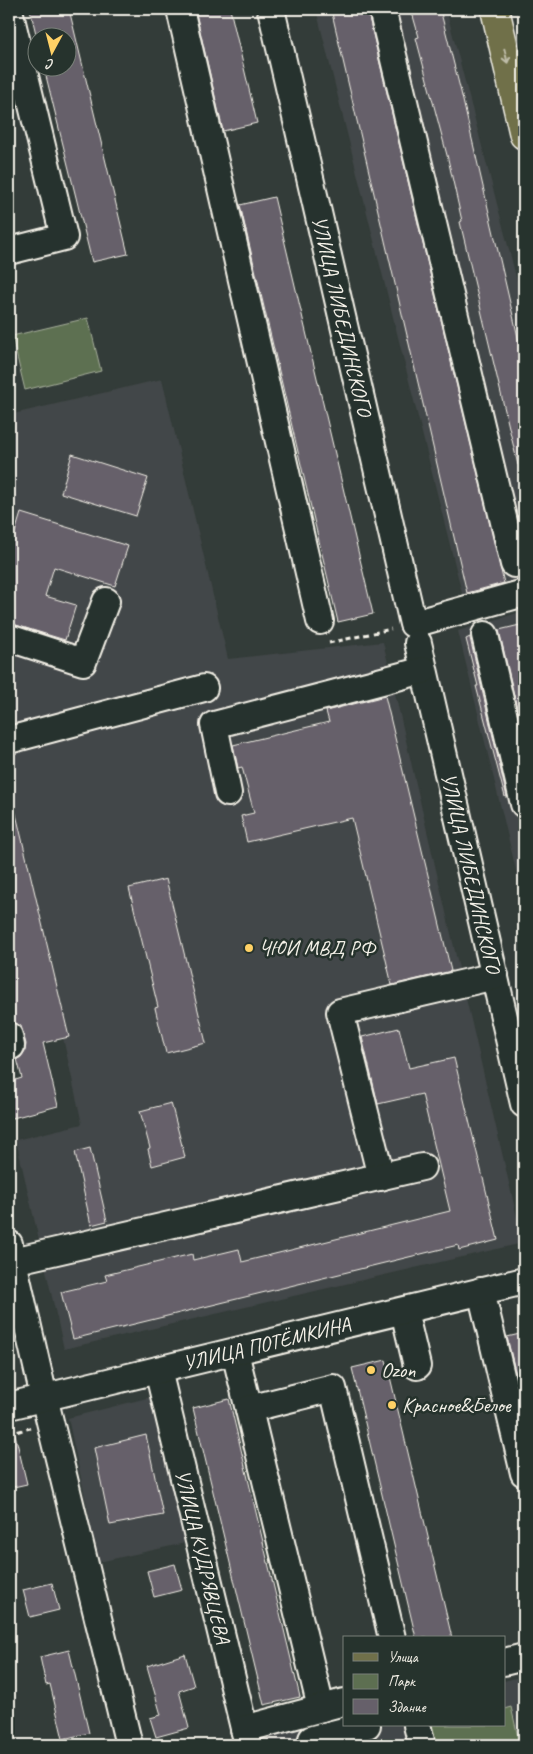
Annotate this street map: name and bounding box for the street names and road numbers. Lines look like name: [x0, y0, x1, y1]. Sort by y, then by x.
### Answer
street label: УЛИЦА ЛИБЕДИНСКОГО: [306, 213, 378, 421]
street label: УЛИЦА ЛИБЕДИНСКОГО: [435, 771, 507, 978]
street label: УЛИЦА ПОТЁМКИНА: [180, 1311, 353, 1376]
street label: УЛИЦА КУДРЯВЦЕВА: [169, 1467, 237, 1648]

